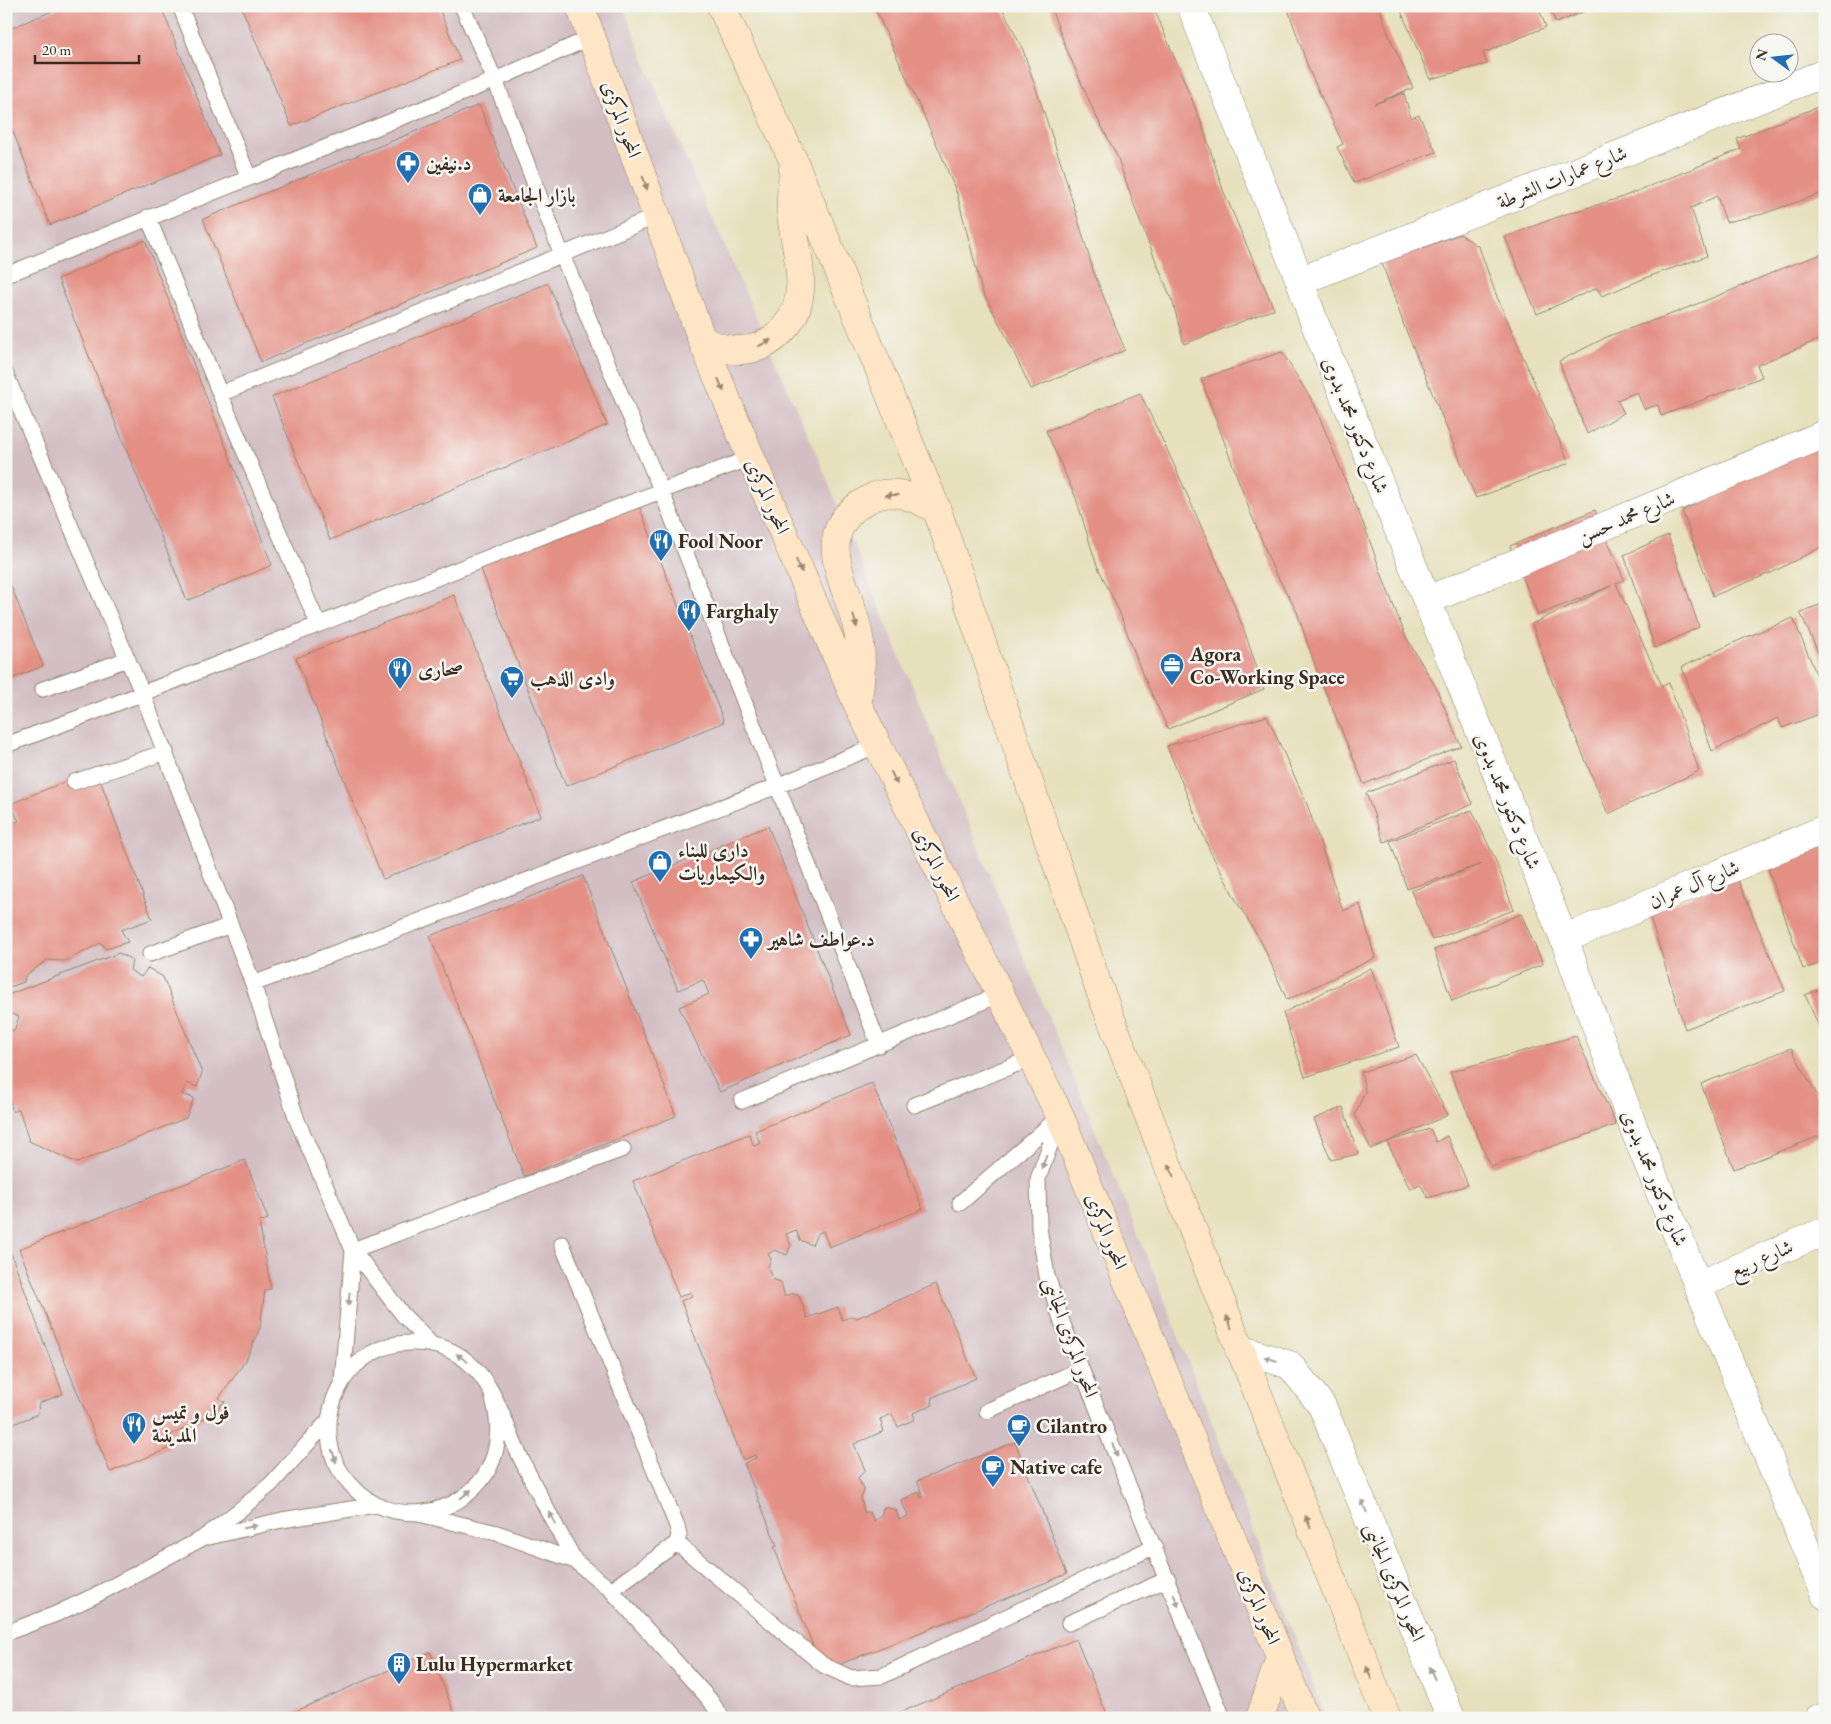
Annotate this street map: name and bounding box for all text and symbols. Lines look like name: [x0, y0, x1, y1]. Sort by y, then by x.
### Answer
scale bar: [35, 32, 139, 64]
north arrow: [1748, 32, 1798, 82]
text: 20 m: [42, 40, 71, 59]
text: N: [1751, 46, 1772, 62]
street label: المحور المركزى: [596, 77, 648, 161]
street label: شارع عمارات الشرطة: [1493, 139, 1633, 219]
pharmacy icon: د.نيفين: [395, 150, 421, 184]
place label: د.نيفين: [426, 150, 472, 176]
one-way arrow: [642, 176, 649, 191]
shop icon: بازار الجامعة: [467, 182, 493, 216]
place label: بازار الجامعة: [498, 182, 576, 208]
one-way arrow: [758, 339, 772, 347]
street label: شارع دكتور محمد بدوى: [1312, 353, 1395, 499]
one-way arrow: [717, 378, 725, 392]
street label: المحور المركزى: [740, 454, 796, 538]
street label: شارع محمد حسن: [1573, 485, 1681, 554]
one-way arrow: [884, 491, 900, 499]
restaurant icon: Fool Noor: [648, 528, 674, 562]
place label: Fool Noor: [678, 528, 763, 554]
one-way arrow: [795, 559, 803, 573]
restaurant icon: Farghaly: [676, 598, 702, 632]
place label: Farghaly: [706, 598, 779, 624]
one-way arrow: [851, 613, 859, 628]
place label: Agora Co-Working Space: [1189, 641, 1345, 690]
office icon: Agora Co-Working Space: [1159, 652, 1185, 686]
restaurant icon: صحارى: [387, 656, 413, 690]
place label: صحارى: [418, 656, 463, 682]
supermarket icon: وادى الذهب: [499, 665, 525, 699]
place label: وادى الذهب: [530, 665, 615, 691]
street label: شارع دكتور محمد بدوى: [1464, 729, 1547, 875]
one-way arrow: [891, 771, 899, 785]
street label: المحور المركزى: [908, 822, 966, 906]
place label: دارى للبناء والكيماويات: [678, 837, 765, 886]
shop icon: دارى للبناء والكيماويات: [647, 849, 673, 883]
street label: شارع آل عمران: [1645, 853, 1745, 919]
pharmacy icon: د.عواطف شاهير: [738, 926, 764, 960]
place label: د.عواطف شاهير: [766, 926, 875, 952]
street label: شارع دكتور محمد بدوى: [1611, 1106, 1694, 1252]
one-way arrow: [1040, 1154, 1047, 1169]
one-way arrow: [1167, 1162, 1175, 1177]
street label: المحور المركزى: [1080, 1189, 1134, 1273]
street label: شارع ربيع: [1725, 1233, 1799, 1288]
street label: المحور المركزى الجانبى: [1035, 1273, 1105, 1401]
one-way arrow: [345, 1291, 353, 1307]
one-way arrow: [1224, 1315, 1232, 1329]
one-way arrow: [455, 1353, 469, 1363]
one-way arrow: [1264, 1355, 1279, 1363]
place label: فول و تميس المدينىة: [152, 1399, 230, 1448]
restaurant icon: فول و تميس المدينىة: [121, 1411, 147, 1445]
cafe icon: Cilantro: [1006, 1413, 1032, 1447]
place label: Cilantro: [1036, 1413, 1107, 1439]
one-way arrow: [1111, 1443, 1119, 1457]
one-way arrow: [331, 1449, 338, 1464]
cafe icon: Native cafe: [980, 1454, 1006, 1488]
place label: Native cafe: [1010, 1454, 1102, 1480]
one-way arrow: [459, 1489, 472, 1500]
one-way arrow: [1359, 1499, 1367, 1514]
one-way arrow: [548, 1511, 556, 1526]
one-way arrow: [1304, 1514, 1312, 1529]
street label: المحور المركزى الجانبى: [1357, 1519, 1432, 1646]
one-way arrow: [243, 1522, 259, 1530]
street label: المحور المركزى: [1233, 1564, 1287, 1648]
one-way arrow: [1172, 1593, 1180, 1608]
building icon: Lulu Hypermarket: [386, 1651, 412, 1685]
place label: Lulu Hypermarket: [416, 1651, 573, 1677]
one-way arrow: [1365, 1665, 1373, 1680]
one-way arrow: [1428, 1666, 1436, 1680]

